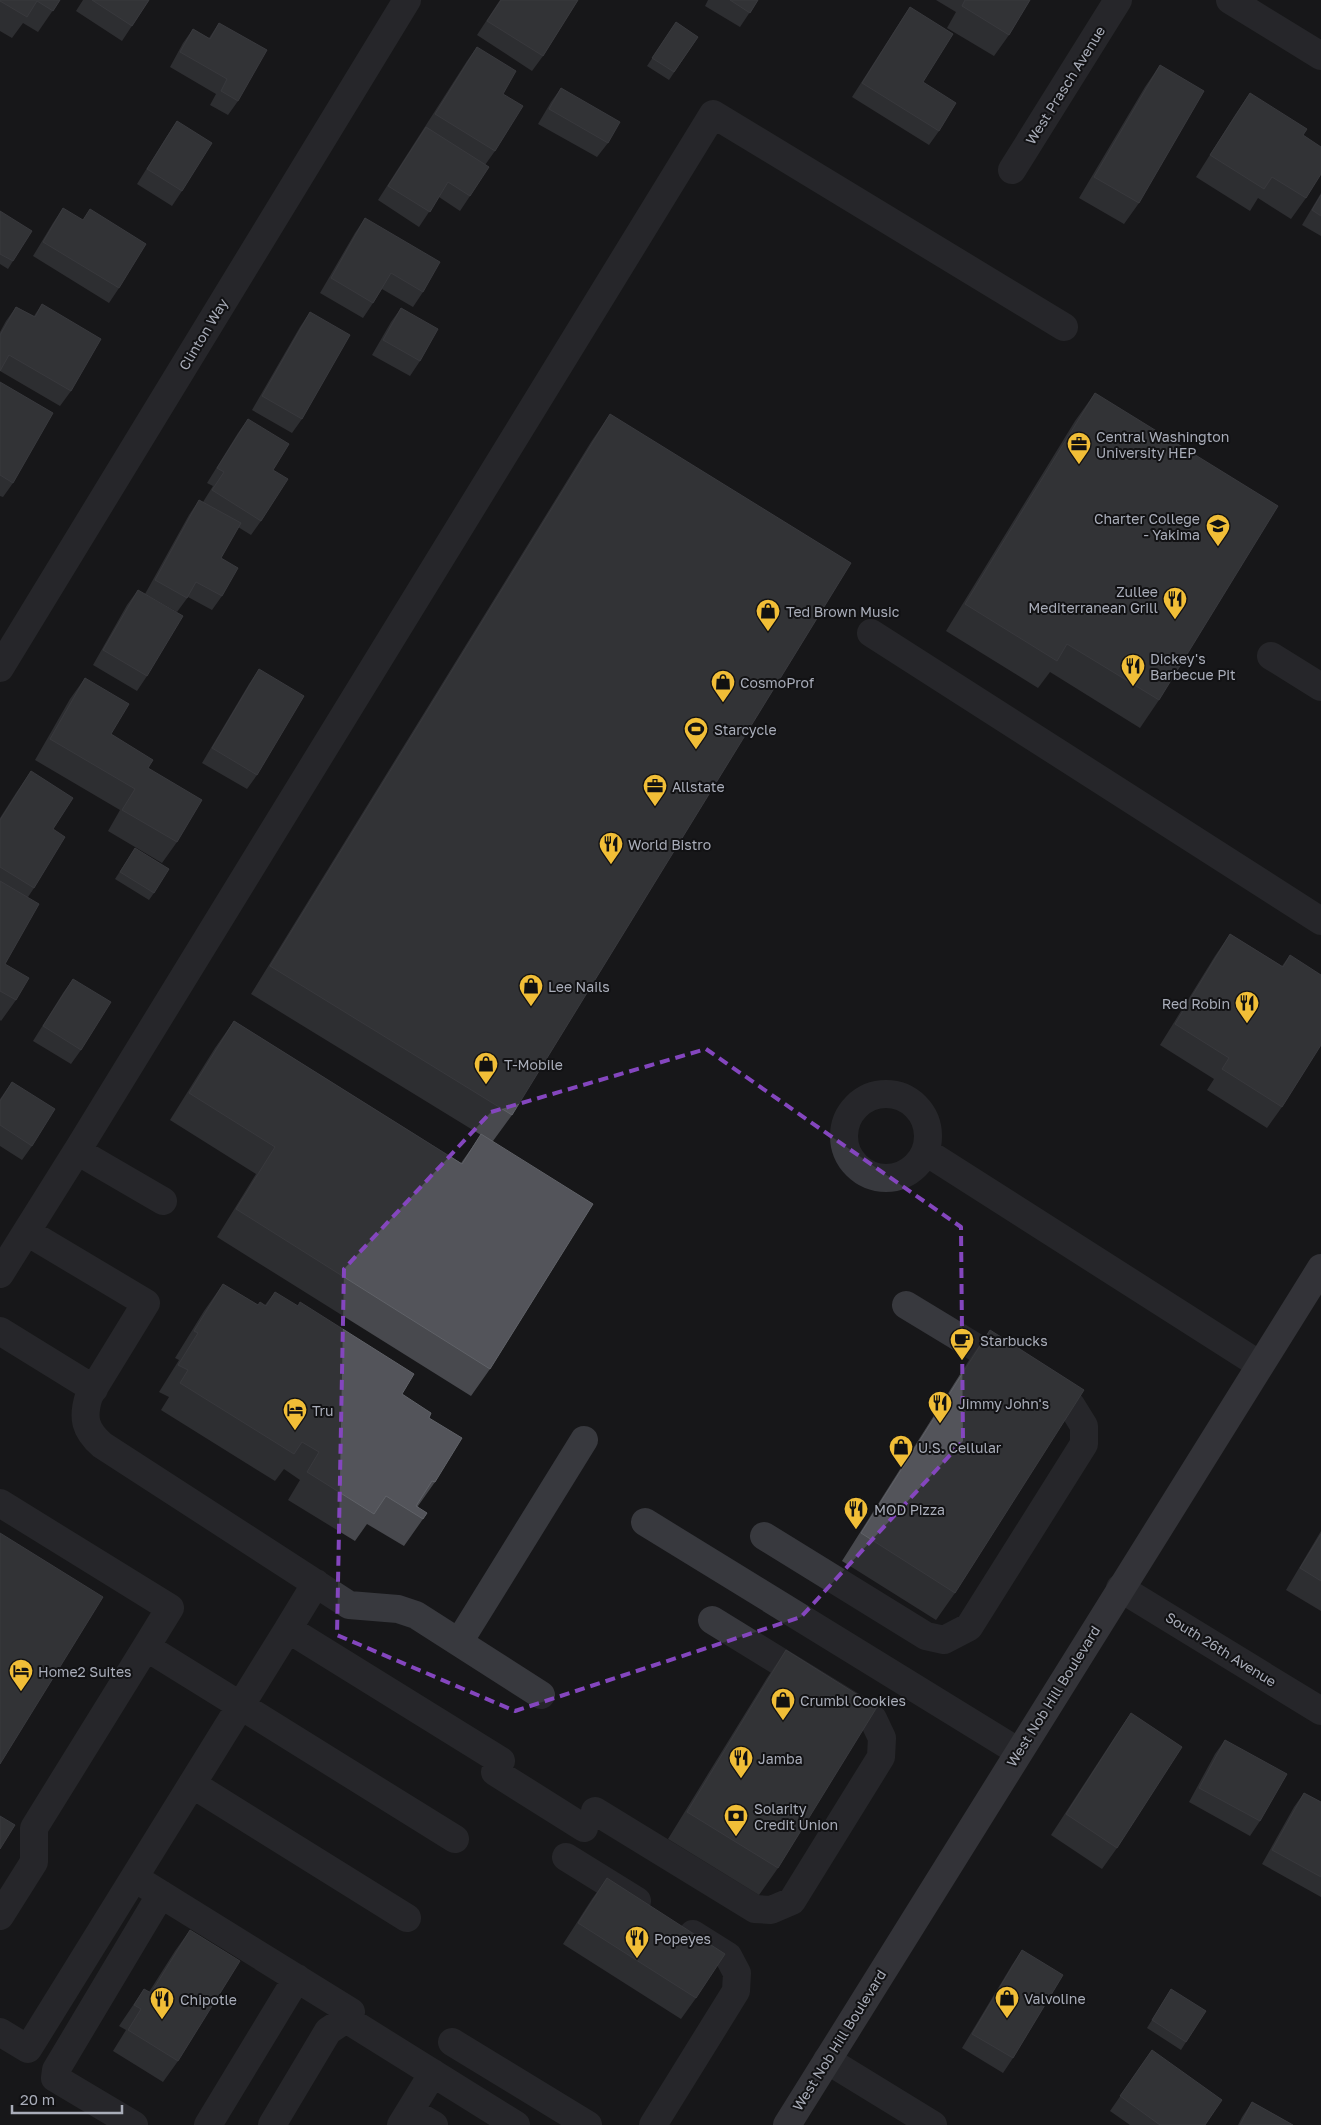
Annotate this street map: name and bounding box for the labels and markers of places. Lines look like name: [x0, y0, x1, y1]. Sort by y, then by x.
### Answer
place label: Central Washington University HEP: [1096, 428, 1229, 461]
office icon: Central Washington University HEP: [1066, 431, 1092, 465]
place label: Charter College - Yakima: [1094, 510, 1200, 543]
school or university icon: Charter College - Yakima: [1205, 513, 1231, 547]
place label: Zullee Mediterranean Grill: [1028, 583, 1158, 616]
restaurant icon: Zullee Mediterranean Grill: [1162, 586, 1188, 620]
shop icon: Ted Brown Music: [755, 598, 781, 632]
place label: Ted Brown Music: [786, 603, 900, 620]
place label: Dickey's Barbecue Pit: [1150, 650, 1236, 683]
restaurant icon: Dickey's Barbecue Pit: [1120, 653, 1146, 687]
shop icon: CosmoProf: [710, 669, 736, 703]
place label: CosmoProf: [740, 674, 814, 691]
sports icon: Starcycle: [683, 716, 709, 750]
place label: Starcycle: [714, 721, 777, 738]
office icon: Allstate: [642, 773, 668, 807]
place label: Allstate: [672, 778, 725, 795]
restaurant icon: World Bistro: [598, 831, 624, 865]
place label: World Bistro: [628, 836, 711, 853]
shop icon: Lee Nails: [518, 973, 544, 1007]
place label: Lee Nails: [548, 978, 610, 995]
restaurant icon: Red Robin: [1234, 990, 1260, 1024]
place label: Red Robin: [1162, 995, 1230, 1012]
shop icon: T-Mobile: [473, 1051, 499, 1085]
place label: T-Mobile: [504, 1056, 563, 1073]
cafe icon: Starbucks: [949, 1327, 975, 1361]
place label: Starbucks: [980, 1332, 1048, 1349]
restaurant icon: Jimmy John's: [927, 1390, 953, 1424]
place label: Jimmy John's: [958, 1395, 1049, 1412]
hotel icon: Tru: [282, 1397, 308, 1431]
place label: Tru: [312, 1402, 333, 1419]
shop icon: U.S. Cellular: [888, 1434, 914, 1468]
place label: U.S. Cellular: [918, 1439, 1002, 1456]
restaurant icon: MOD Pizza: [843, 1496, 869, 1530]
place label: MOD Pizza: [874, 1501, 945, 1518]
hotel icon: Home2 Suites: [8, 1658, 34, 1692]
place label: Home2 Suites: [38, 1663, 132, 1680]
shop icon: Crumbl Cookies: [770, 1687, 796, 1721]
place label: Crumbl Cookies: [800, 1692, 906, 1709]
restaurant icon: Jamba: [728, 1745, 754, 1779]
place label: Jamba: [758, 1750, 803, 1767]
place label: Solarity Credit Union: [754, 1800, 838, 1833]
bank icon: Solarity Credit Union: [723, 1803, 749, 1837]
restaurant icon: Popeyes: [624, 1925, 650, 1959]
place label: Popeyes: [654, 1930, 711, 1947]
shop icon: Valvoline: [994, 1985, 1020, 2019]
restaurant icon: Chipotle: [149, 1986, 175, 2020]
place label: Valvoline: [1024, 1990, 1086, 2007]
place label: Chipotle: [180, 1991, 237, 2008]

